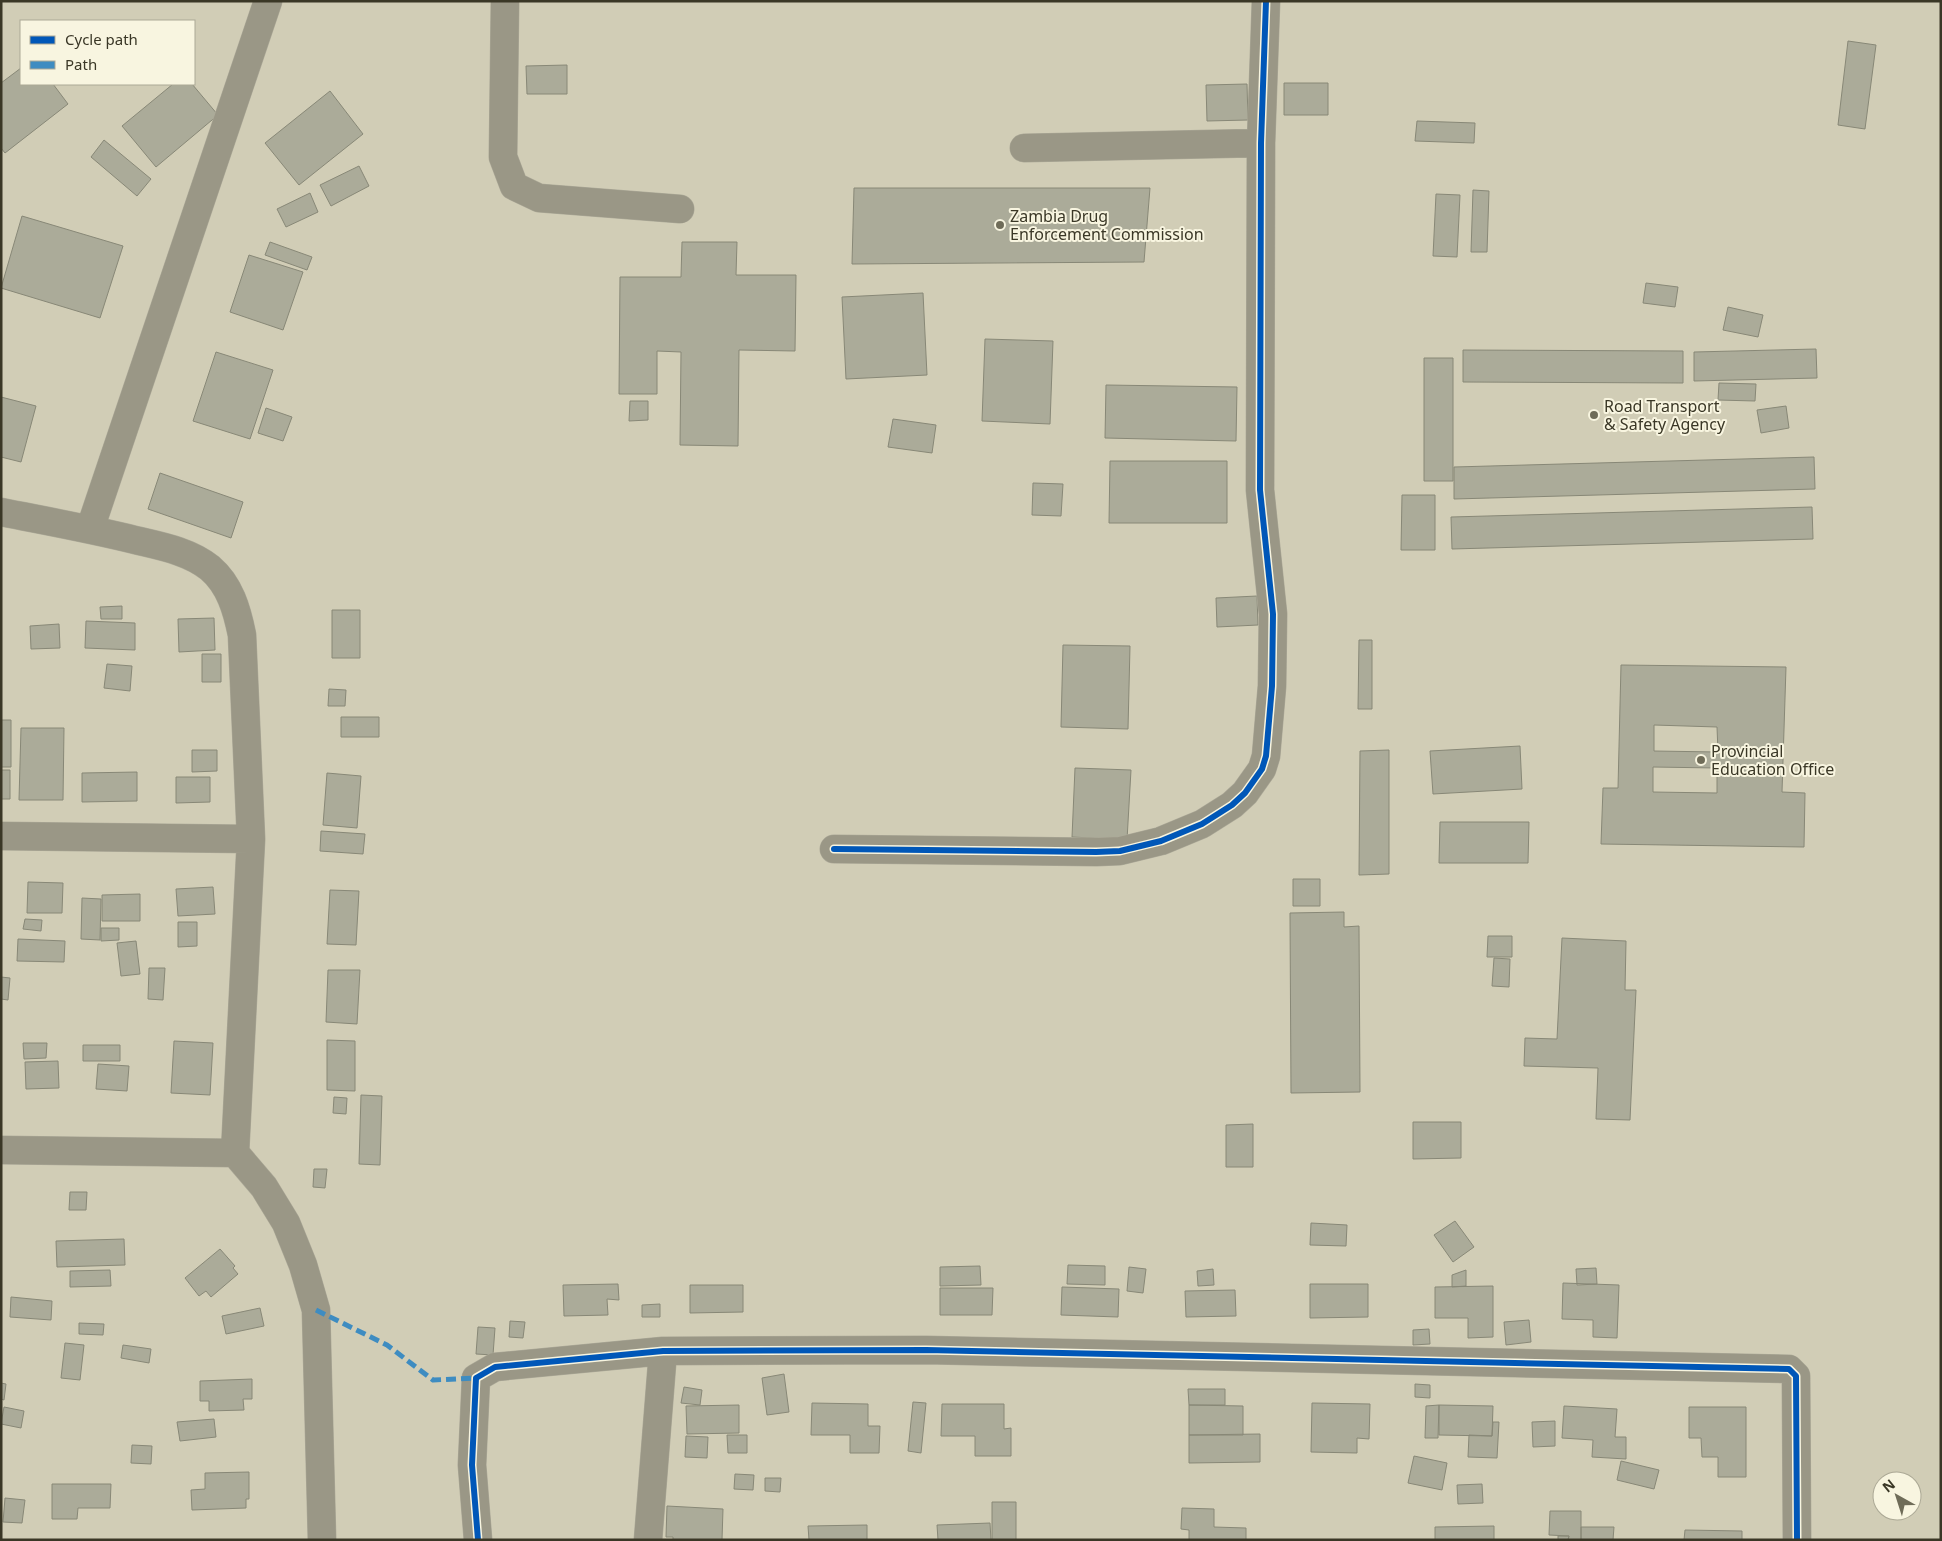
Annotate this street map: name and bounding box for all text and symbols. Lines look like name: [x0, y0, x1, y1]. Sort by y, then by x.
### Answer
legend: [20, 20, 195, 85]
text: Cycle path: [65, 29, 138, 49]
text: Path: [65, 54, 97, 74]
place label: Zambia Drug Enforcement Commission: [1010, 205, 1204, 245]
marker: Zambia Drug Enforcement Commission: [994, 219, 1006, 231]
place label: Road Transport & Safety Agency: [1604, 395, 1726, 435]
marker: Road Transport & Safety Agency: [1588, 409, 1600, 421]
place label: Provincial Education Office: [1711, 740, 1834, 780]
marker: Provincial Education Office: [1695, 754, 1707, 766]
north arrow: [1872, 1471, 1922, 1521]
text: N: [1878, 1475, 1899, 1496]

